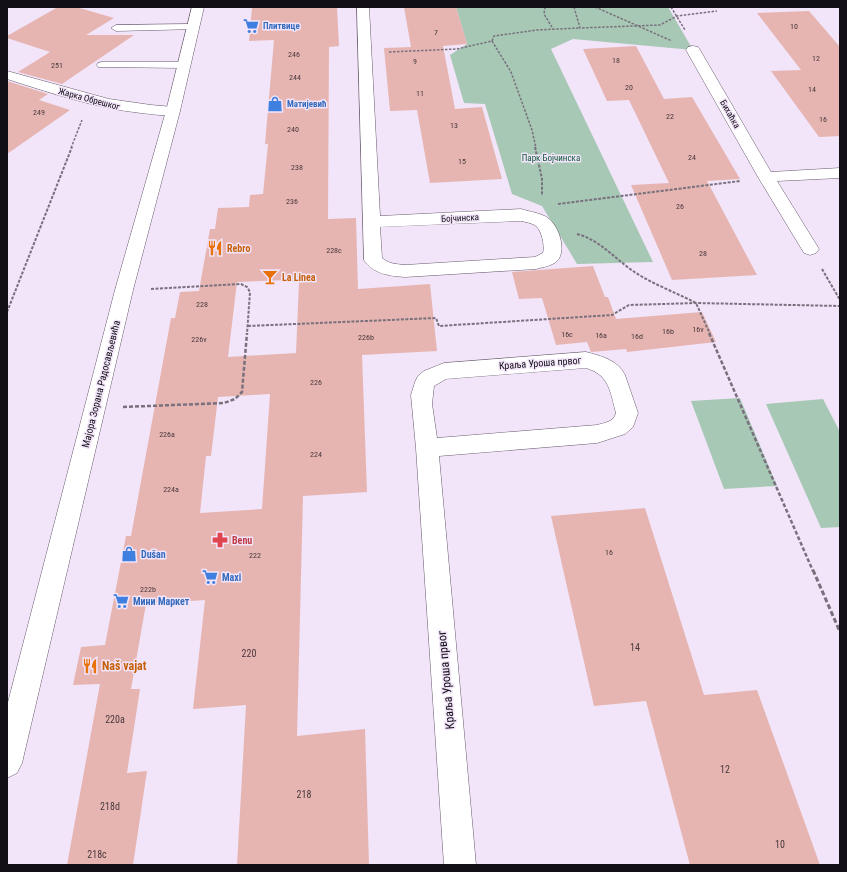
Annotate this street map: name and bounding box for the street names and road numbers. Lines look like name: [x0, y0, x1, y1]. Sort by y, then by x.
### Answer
street label: Жарка Обрешког: [57, 86, 122, 112]
street label: Бихаћка: [718, 98, 742, 130]
street label: Бојчинска: [441, 212, 479, 224]
street label: Мајора Зорана Радосављевића: [80, 319, 122, 449]
street label: Краља Уроша првог: [498, 355, 582, 371]
street label: Краља Уроша првог: [435, 630, 457, 730]

